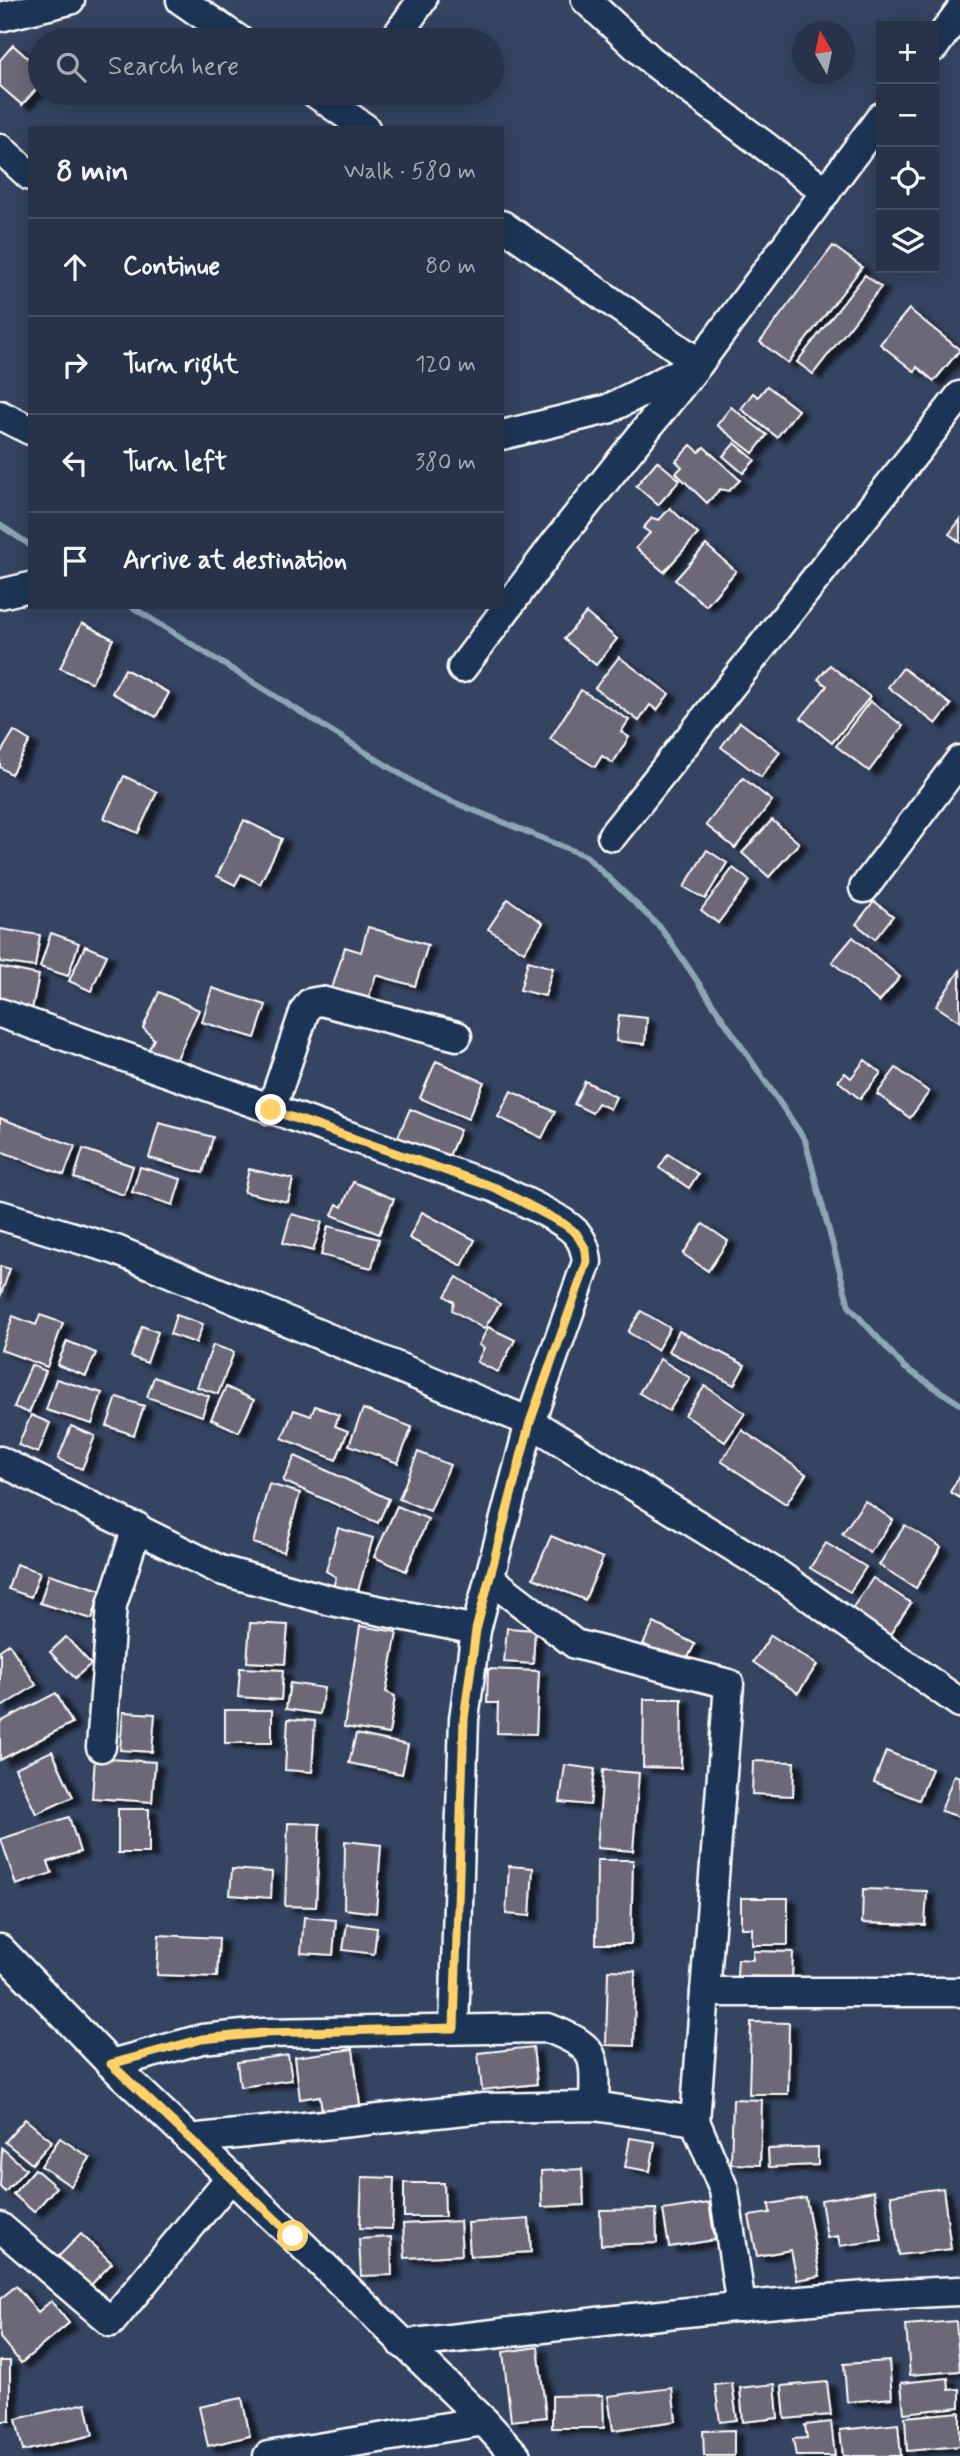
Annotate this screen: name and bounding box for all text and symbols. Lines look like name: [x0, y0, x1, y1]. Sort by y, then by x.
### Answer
north arrow: [792, 21, 855, 84]
map controls: [876, 21, 939, 273]
button: +: [876, 21, 939, 84]
search box: [28, 28, 504, 105]
icon: search: [52, 48, 90, 86]
text: Search here: [108, 50, 239, 84]
button: −: [876, 84, 939, 147]
button: locate: [876, 147, 939, 210]
text: 8 min: [56, 152, 129, 191]
text: Walk · 580 m: [344, 157, 476, 187]
button: layers: [876, 210, 939, 273]
icon: ahead: [56, 248, 94, 286]
text: Continue: [123, 250, 220, 284]
text: 80 m: [425, 252, 476, 282]
icon: right: [56, 346, 94, 384]
text: Turn right: [123, 348, 239, 382]
text: 120 m: [415, 350, 476, 380]
icon: left: [56, 444, 94, 482]
text: Turn left: [123, 446, 227, 480]
text: 380 m: [415, 448, 476, 478]
icon: arrive: [56, 542, 94, 580]
text: Arrive at destination: [123, 544, 347, 578]
route end: [255, 1094, 286, 1125]
route start: [277, 2220, 308, 2251]

